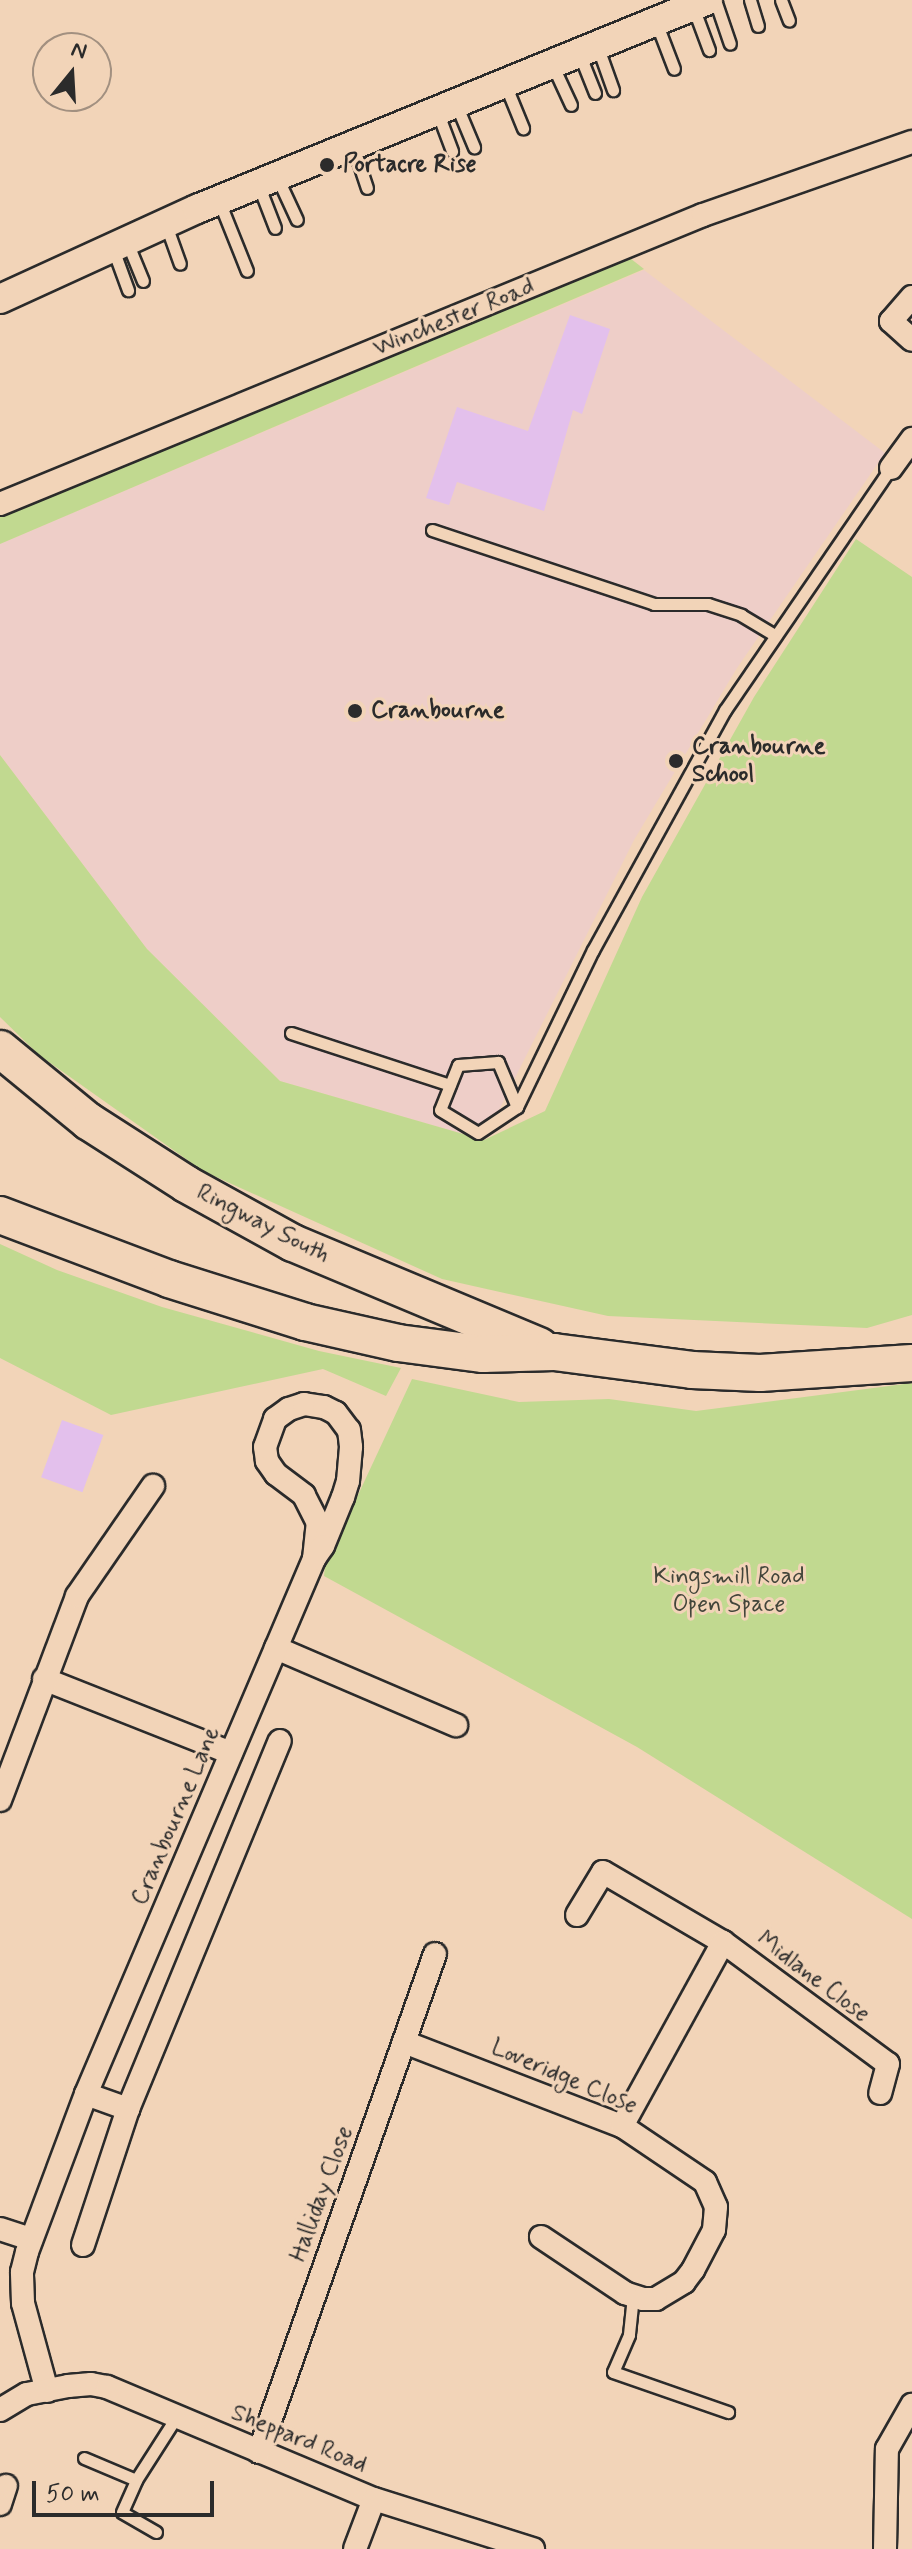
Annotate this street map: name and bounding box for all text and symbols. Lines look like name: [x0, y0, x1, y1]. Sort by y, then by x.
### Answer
north arrow: [32, 32, 112, 112]
text: N: [68, 35, 90, 67]
place label: Portacre Rise: [343, 151, 474, 179]
marker: Portacre Rise: [318, 156, 336, 174]
street label: Winchester Road: [370, 273, 538, 363]
place label: Cranbourne: [371, 697, 505, 725]
marker: Cranbourne: [346, 702, 364, 720]
place label: Cranbourne School: [692, 733, 826, 789]
marker: Cranbourne School: [667, 752, 685, 770]
street label: Ringway South: [192, 1179, 334, 1269]
park label: Kingsmill Road Open Space: [653, 1563, 805, 1619]
street label: Cranbourne Lane: [125, 1722, 227, 1910]
street label: Midlane Close: [749, 1924, 877, 2030]
street label: Loveridge Close: [487, 2033, 641, 2121]
street label: Halliday Close: [284, 2122, 360, 2266]
street label: Sheppard Road: [227, 2399, 371, 2479]
scale bar: [36, 2465, 218, 2515]
text: 50 m: [46, 2479, 100, 2510]

